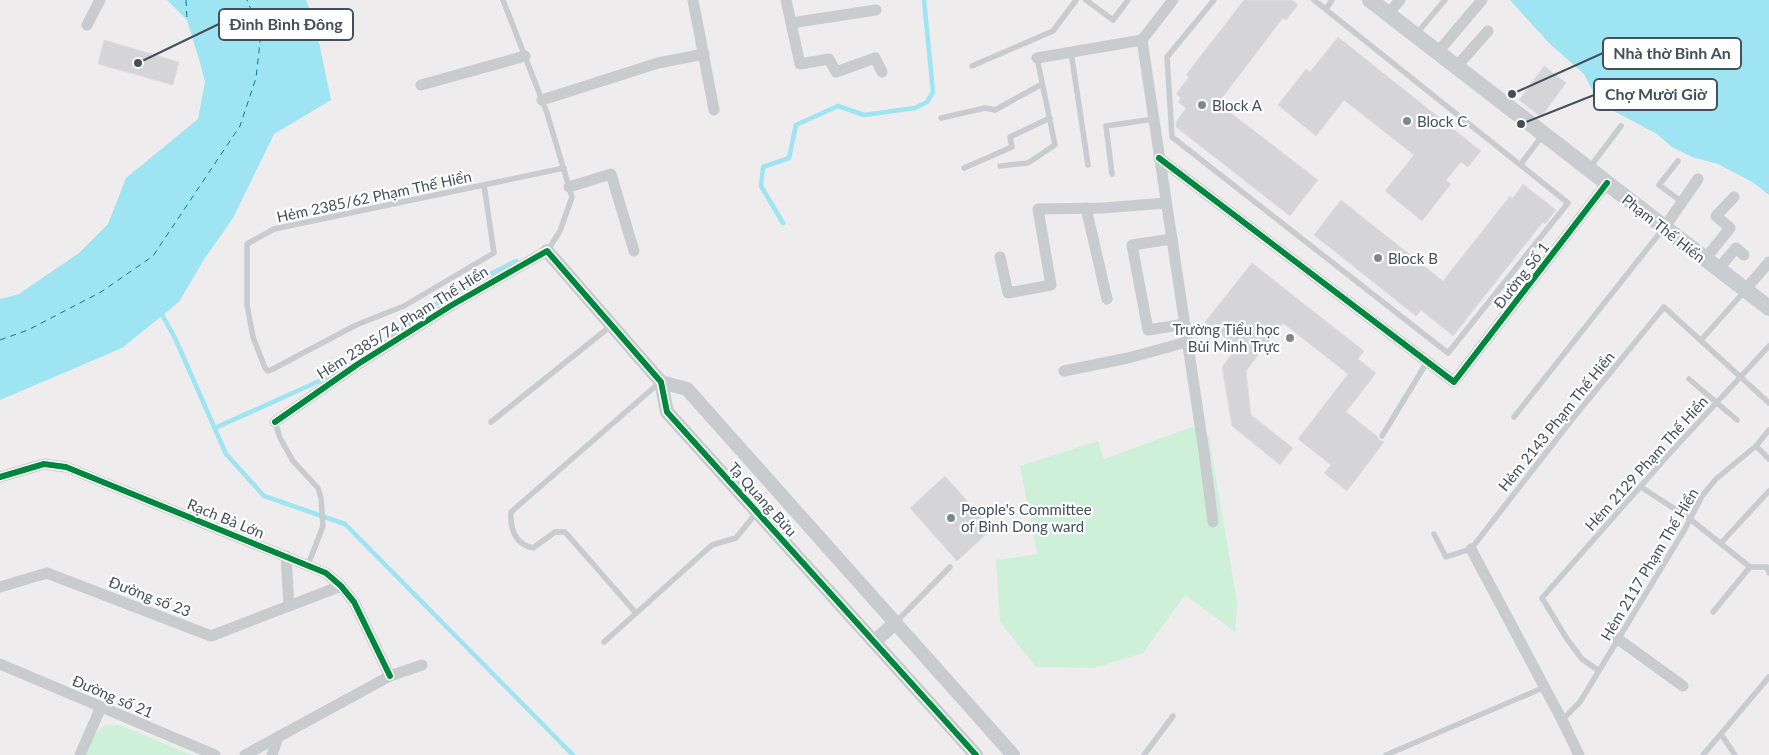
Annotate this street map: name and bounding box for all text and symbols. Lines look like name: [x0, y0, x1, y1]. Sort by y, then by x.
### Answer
callout: Đình Bình Đông: [219, 9, 353, 40]
text: Đình Bình Đông: [228, 14, 343, 33]
callout: Nhà thờ Bình An: [1603, 38, 1741, 69]
text: Nhà thờ Bình An: [1613, 43, 1731, 62]
callout: Chợ Mười Giờ: [1594, 79, 1717, 110]
text: Chợ Mười Giờ: [1605, 84, 1708, 103]
place label: Block A: [1212, 96, 1263, 114]
marker: Block A: [1196, 99, 1208, 111]
place label: Block C: [1417, 112, 1467, 130]
marker: Block C: [1401, 115, 1413, 127]
street label: Hẻm 2385/62 Phạm Thế Hiển: [275, 167, 473, 225]
street label: Phạm Thế Hiển: [1619, 190, 1709, 266]
street label: Đường Số 1: [1490, 238, 1552, 312]
place label: Block B: [1388, 249, 1438, 267]
marker: Block B: [1372, 252, 1384, 264]
street label: Hẻm 2385/74 Phạm Thế Hiển: [313, 262, 491, 382]
place label: Trường Tiểu học Bùi Minh Trực: [1173, 320, 1280, 355]
marker: Trường Tiểu học Bùi Minh Trực: [1284, 332, 1296, 344]
street label: Hẻm 2143 Phạm Thế Hiển: [1494, 348, 1618, 494]
street label: Hẻm 2129 Phạm Thế Hiển: [1581, 392, 1711, 534]
street label: Tạ Quang Bửu: [725, 458, 801, 540]
street label: Hẻm 2117 Phạm Thế Hiển: [1596, 485, 1702, 643]
street label: Rạch Bà Lớn: [185, 494, 267, 542]
place label: People's Committee of Binh Dong ward: [961, 500, 1092, 535]
marker: People's Committee of Binh Dong ward: [945, 512, 957, 524]
street label: Đường số 23: [107, 572, 193, 620]
street label: Đường số 21: [70, 671, 156, 721]

